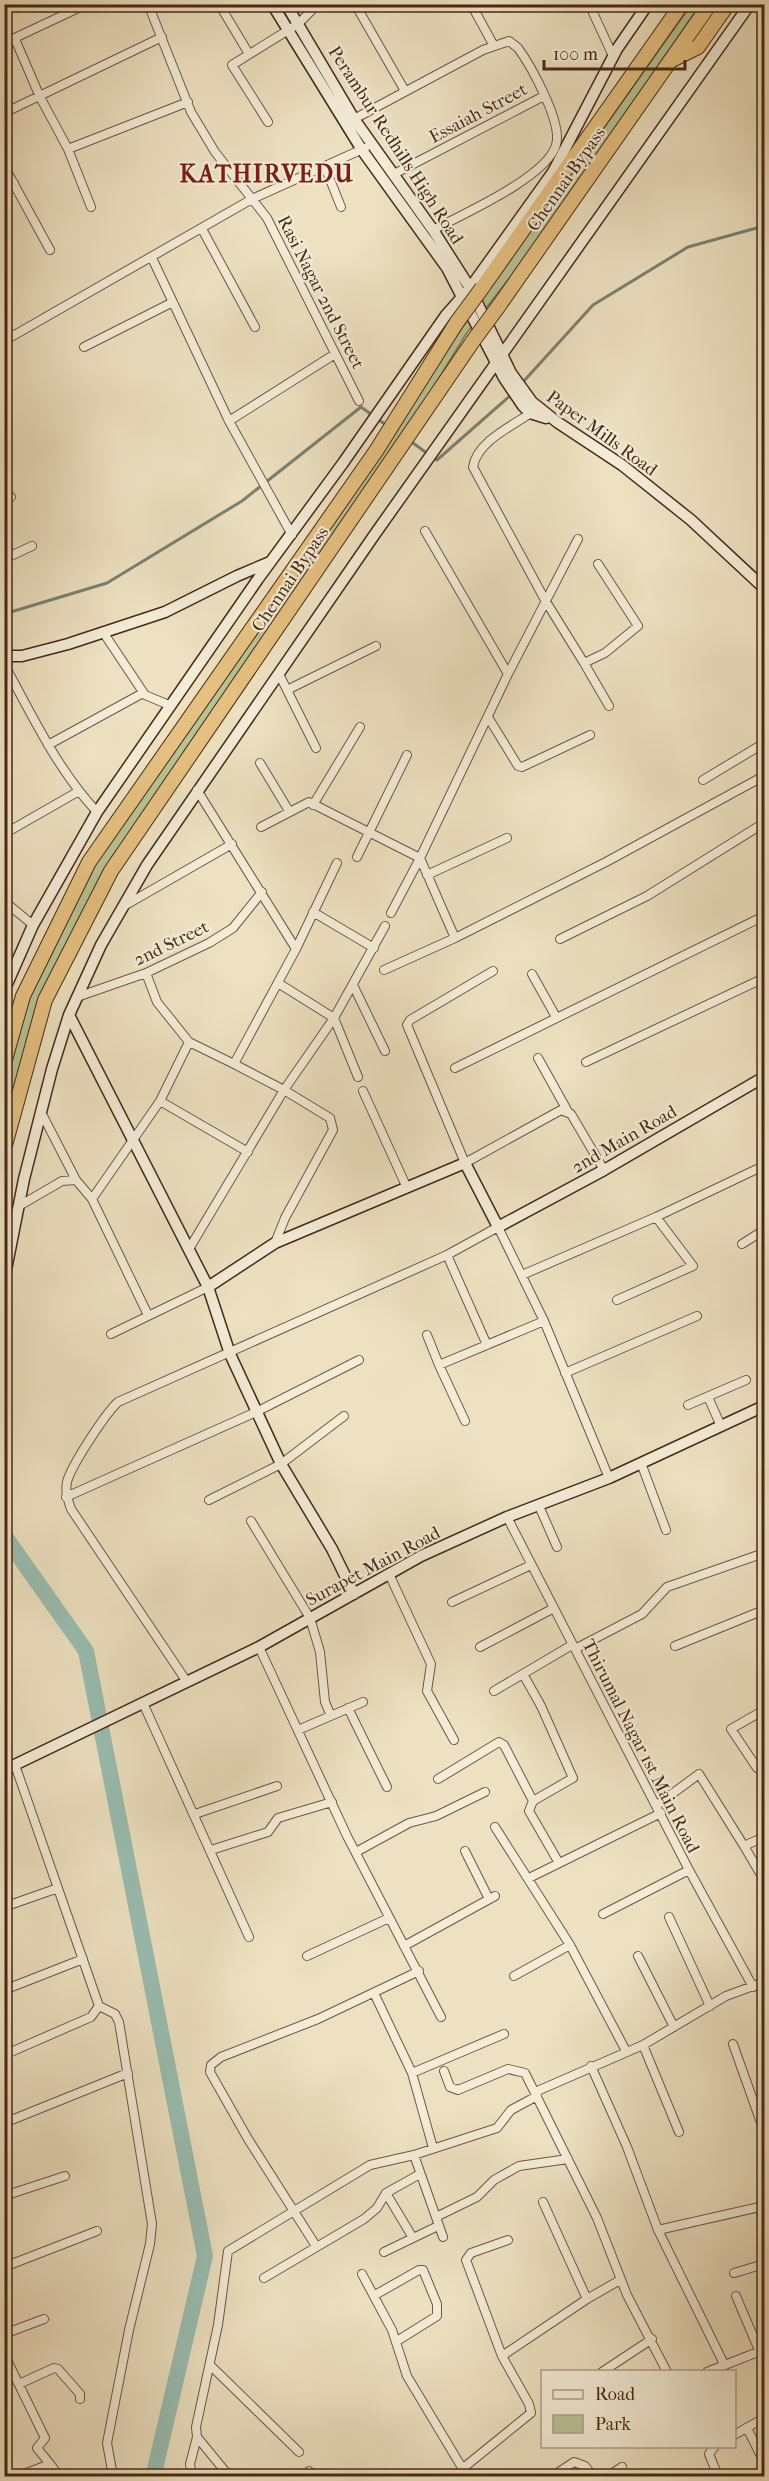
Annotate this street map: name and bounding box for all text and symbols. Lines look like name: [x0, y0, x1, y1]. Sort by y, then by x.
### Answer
scale bar: [544, 33, 685, 71]
street label: Perambur Redhills High Road: [324, 42, 468, 248]
text: 100 m: [553, 44, 598, 65]
street label: Essaiah Street: [426, 79, 531, 148]
street label: Chennai Bypass: [523, 123, 610, 235]
district label: KATHIRVEDU: [180, 160, 354, 188]
street label: Rasi Nagar 2nd Street: [273, 212, 369, 373]
street label: Paper Mills Road: [542, 386, 661, 481]
street label: Chennai Bypass: [248, 522, 333, 636]
street label: 2nd Street: [130, 916, 213, 971]
street label: 2nd Main Road: [568, 1101, 681, 1178]
street label: Surapet Main Road: [303, 1522, 444, 1611]
street label: Thirumal Nagar 1st Main Road: [577, 1636, 704, 1857]
legend: [541, 2370, 736, 2448]
text: Road: [595, 2384, 635, 2405]
text: Park: [595, 2414, 632, 2435]

